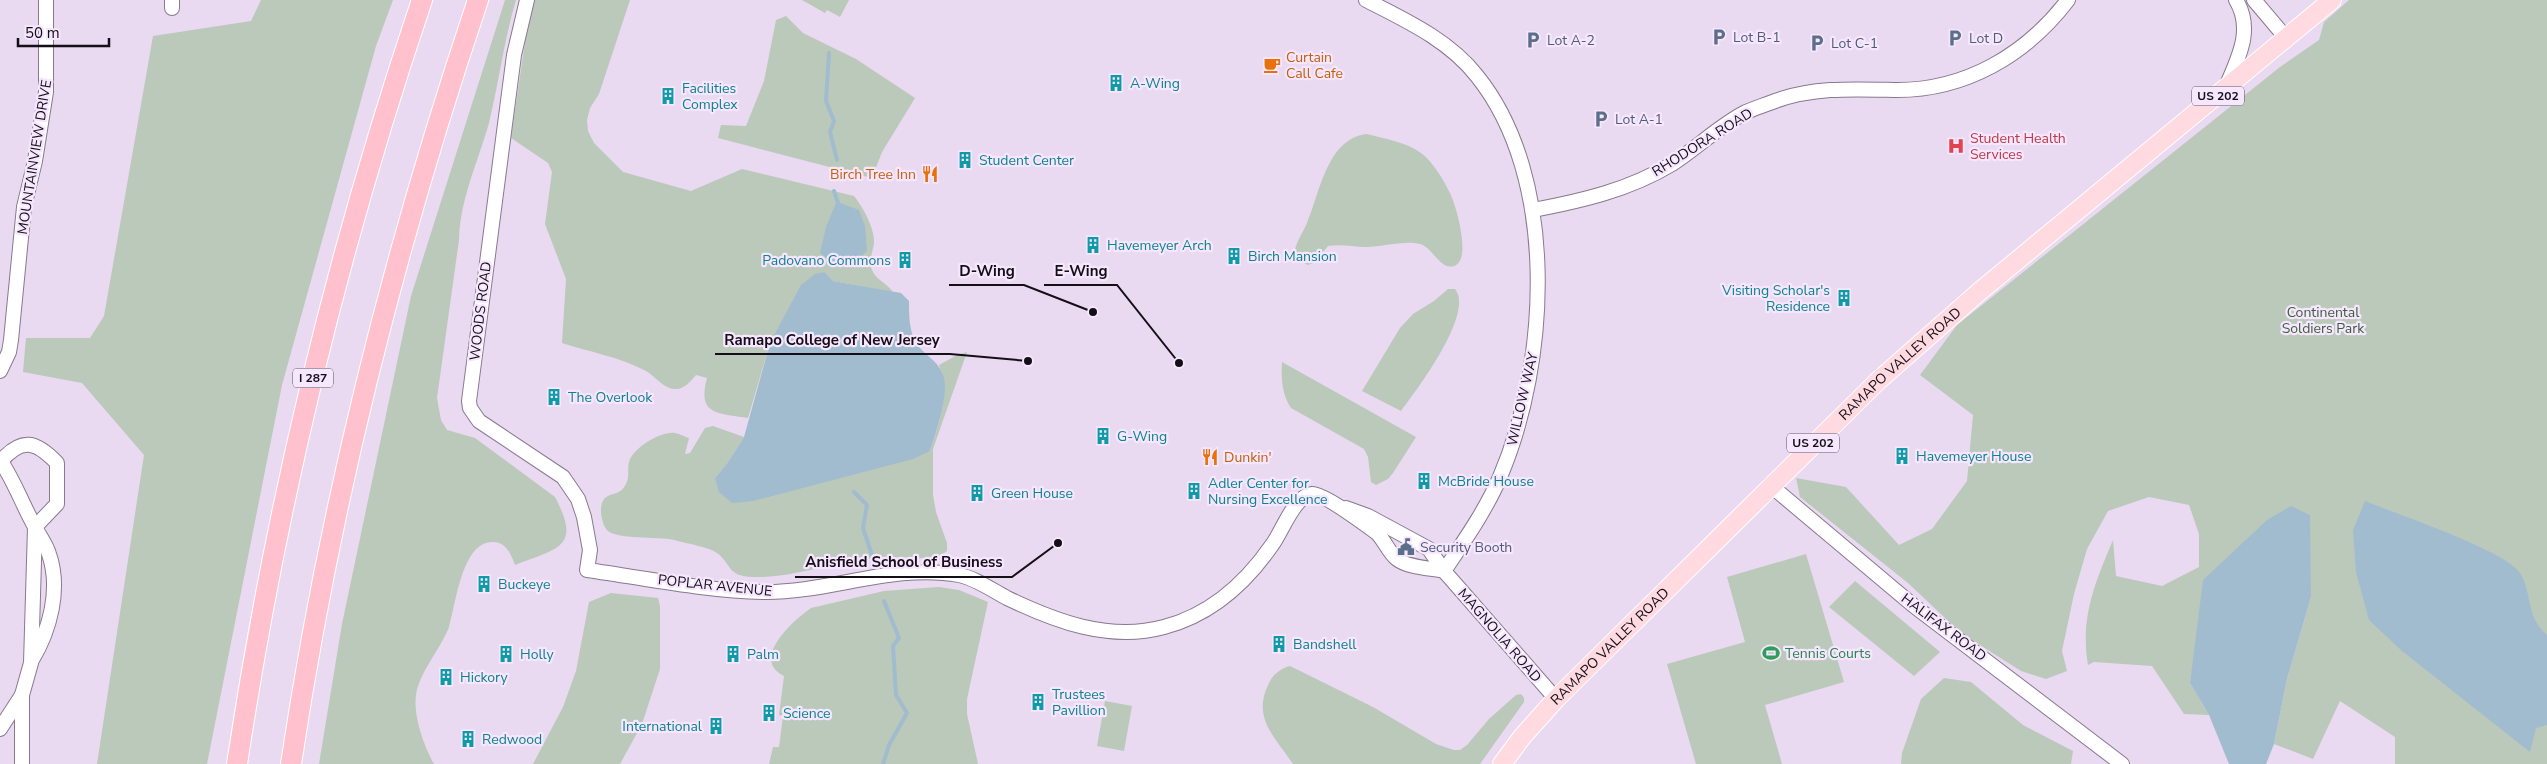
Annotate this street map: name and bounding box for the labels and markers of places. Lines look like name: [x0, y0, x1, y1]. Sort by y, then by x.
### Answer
parking icon: Lot B-1: [1709, 27, 1729, 47]
place label: Lot B-1: [1733, 28, 1781, 47]
parking icon: Lot D: [1945, 28, 1965, 48]
place label: Lot D: [1969, 29, 2003, 48]
parking icon: Lot A-2: [1523, 30, 1543, 50]
place label: Lot A-2: [1547, 31, 1595, 50]
parking icon: Lot C-1: [1807, 33, 1827, 53]
place label: Lot C-1: [1831, 34, 1878, 53]
place label: Curtain Call Cafe: [1286, 48, 1343, 83]
cafe icon: Curtain Call Cafe: [1262, 55, 1282, 75]
building icon: A-Wing: [1106, 73, 1126, 93]
place label: A-Wing: [1130, 74, 1180, 93]
place label: Facilities Complex: [682, 79, 738, 114]
building icon: Facilities Complex: [658, 86, 678, 106]
parking icon: Lot A-1: [1591, 109, 1611, 129]
place label: Lot A-1: [1615, 110, 1663, 129]
place label: Student Health Services: [1970, 129, 2066, 164]
hospital icon: Student Health Services: [1946, 136, 1966, 156]
building icon: Student Center: [955, 150, 975, 170]
place label: Student Center: [979, 151, 1074, 170]
restaurant icon: Birch Tree Inn: [920, 164, 940, 184]
place label: Birch Tree Inn: [830, 165, 916, 184]
building icon: Havemeyer Arch: [1083, 235, 1103, 255]
place label: Havemeyer Arch: [1107, 236, 1212, 255]
building icon: Birch Mansion: [1224, 246, 1244, 266]
place label: Birch Mansion: [1248, 247, 1337, 266]
building icon: Padovano Commons: [895, 250, 915, 270]
place label: Padovano Commons: [762, 251, 891, 270]
callout: D-Wing: [949, 255, 1024, 285]
callout: E-Wing: [1044, 255, 1117, 285]
place label: Visiting Scholar's Residence: [1721, 281, 1830, 316]
building icon: Visiting Scholar's Residence: [1834, 288, 1854, 308]
callout: Ramapo College of New Jersey: [715, 324, 950, 354]
building icon: The Overlook: [544, 387, 564, 407]
place label: The Overlook: [568, 388, 653, 407]
building icon: G-Wing: [1093, 426, 1113, 446]
place label: G-Wing: [1117, 427, 1167, 446]
building icon: Havemeyer House: [1892, 446, 1912, 466]
restaurant icon: Dunkin': [1200, 447, 1220, 467]
place label: Havemeyer House: [1916, 447, 2032, 466]
place label: Dunkin': [1224, 448, 1272, 467]
building icon: McBride House: [1414, 471, 1434, 491]
place label: McBride House: [1438, 472, 1534, 491]
place label: Adler Center for Nursing Excellence: [1208, 474, 1327, 509]
building icon: Adler Center for Nursing Excellence: [1184, 481, 1204, 501]
building icon: Green House: [967, 483, 987, 503]
place label: Green House: [991, 484, 1073, 503]
public building icon: Security Booth: [1396, 537, 1416, 557]
place label: Security Booth: [1420, 538, 1512, 557]
callout: Anisfield School of Business: [795, 547, 1012, 577]
building icon: Buckeye: [474, 574, 494, 594]
place label: Buckeye: [498, 575, 551, 594]
building icon: Bandshell: [1269, 634, 1289, 654]
place label: Bandshell: [1293, 635, 1357, 654]
sports icon: Tennis Courts: [1761, 643, 1781, 663]
building icon: Holly: [496, 644, 516, 664]
building icon: Palm: [723, 644, 743, 664]
place label: Tennis Courts: [1785, 644, 1871, 663]
place label: Holly: [520, 645, 555, 664]
place label: Palm: [747, 645, 779, 664]
building icon: Hickory: [436, 667, 456, 687]
place label: Hickory: [460, 668, 508, 687]
place label: Trustees Pavillion: [1052, 685, 1106, 720]
building icon: Trustees Pavillion: [1028, 692, 1048, 712]
building icon: Science: [759, 703, 779, 723]
place label: Science: [783, 704, 831, 723]
building icon: International: [706, 716, 726, 736]
place label: International: [622, 717, 703, 736]
building icon: Redwood: [458, 729, 478, 749]
place label: Redwood: [482, 730, 542, 749]

